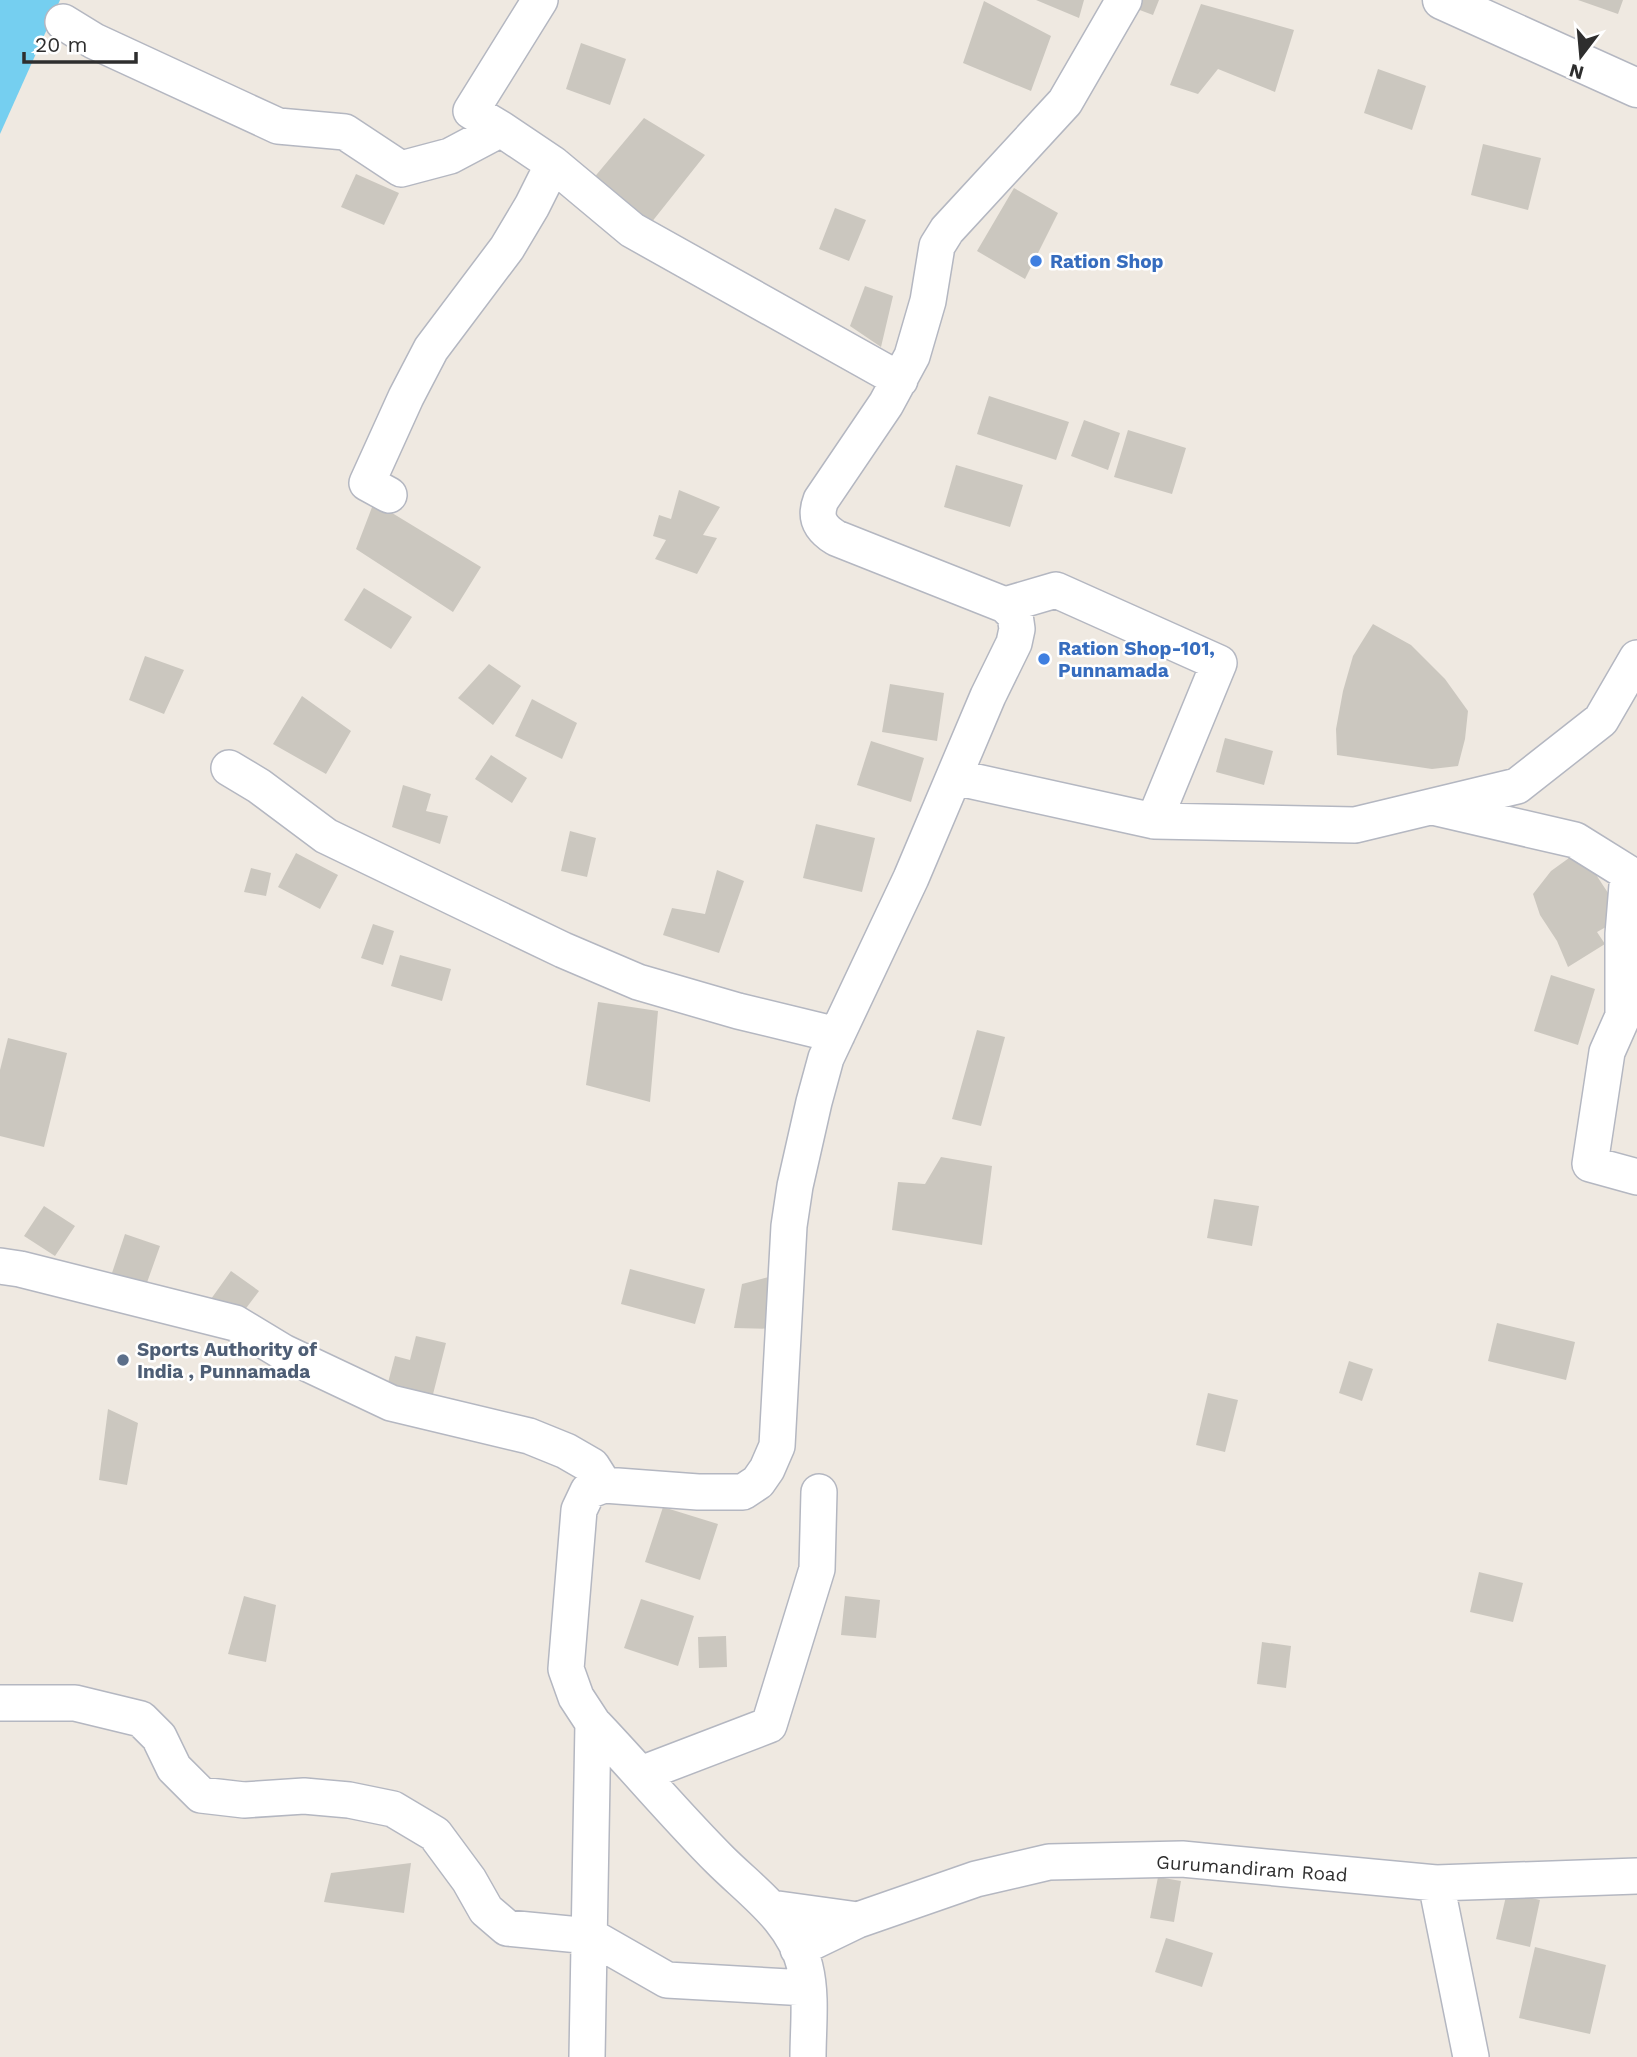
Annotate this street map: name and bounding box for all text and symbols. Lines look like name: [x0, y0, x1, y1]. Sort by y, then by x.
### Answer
scale bar: [24, 21, 136, 65]
north arrow: [1546, 21, 1616, 91]
text: 20 m: [35, 32, 87, 57]
text: N: [1567, 59, 1586, 85]
place label: Ration Shop: [1050, 250, 1164, 273]
marker: Ration Shop: [1028, 253, 1044, 269]
place label: Ration Shop-101, Punnamada: [1058, 637, 1215, 682]
marker: Ration Shop-101, Punnamada: [1036, 651, 1052, 667]
place label: Sports Authority of India , Punnamada: [137, 1338, 317, 1383]
marker: Sports Authority of India , Punnamada: [115, 1352, 131, 1368]
street label: Gurumandiram Road: [1156, 1850, 1348, 1887]

